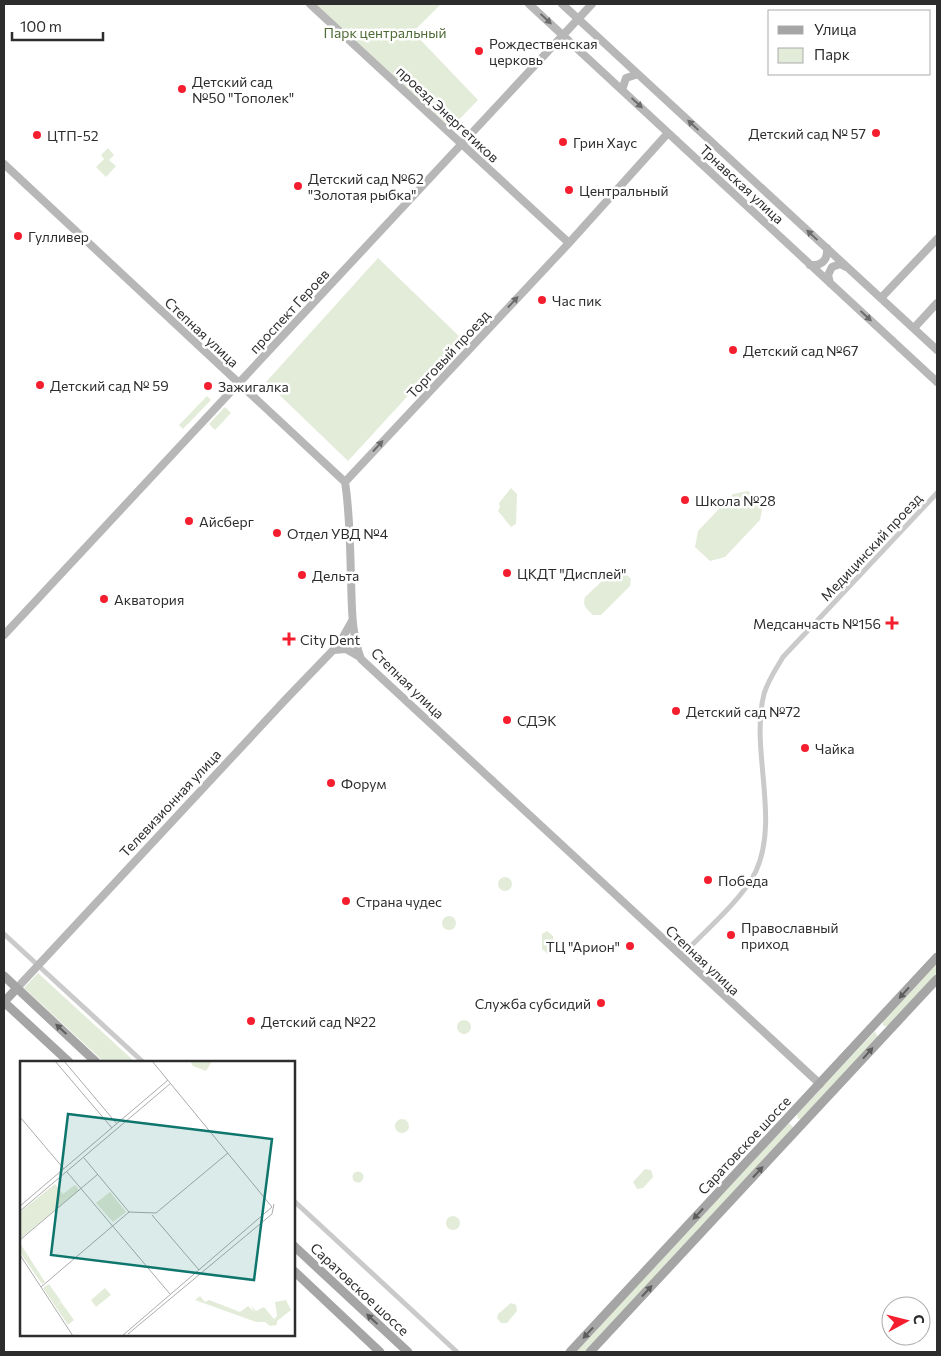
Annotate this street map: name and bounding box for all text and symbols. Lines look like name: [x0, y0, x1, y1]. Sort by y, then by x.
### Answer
scale bar: [12, 10, 104, 42]
legend: [768, 10, 931, 75]
one-way arrow: [539, 13, 551, 25]
text: 100 m: [20, 17, 62, 35]
text: Улица: [814, 20, 856, 38]
park label: Парк центральный: [323, 24, 447, 41]
place label: Рождественская церковь: [489, 35, 598, 68]
marker: Рождественская церковь: [473, 45, 485, 57]
text: Парк: [814, 45, 850, 63]
street label: проезд Энергетиков: [393, 62, 503, 166]
place label: Детский сад №50 "Тополек": [192, 73, 294, 106]
marker: Детский сад №50 "Тополек": [176, 83, 188, 95]
one-way arrow: [630, 97, 642, 109]
one-way arrow: [687, 119, 699, 131]
place label: Детский сад № 57: [748, 125, 866, 142]
place label: ЦТП-52: [47, 127, 99, 144]
marker: Детский сад № 57: [870, 127, 882, 139]
marker: ЦТП-52: [31, 129, 43, 141]
place label: Грин Хаус: [573, 134, 637, 151]
marker: Грин Хаус: [557, 136, 569, 148]
street label: Трнавская улица: [696, 141, 788, 227]
place label: Детский сад №62 "Золотая рыбка": [308, 170, 424, 203]
marker: Детский сад №62 "Золотая рыбка": [292, 180, 304, 192]
place label: Центральный: [579, 182, 669, 199]
marker: Центральный: [563, 184, 575, 196]
place label: Гулливер: [28, 228, 89, 245]
one-way arrow: [807, 229, 819, 241]
marker: Гулливер: [12, 230, 24, 242]
street label: проспект Героев: [246, 265, 332, 357]
place label: Час пик: [552, 292, 602, 309]
street label: Степная улица: [162, 293, 242, 371]
marker: Час пик: [536, 294, 548, 306]
one-way arrow: [507, 296, 519, 308]
street label: Торговый проезд: [403, 307, 493, 401]
one-way arrow: [859, 310, 871, 322]
place label: Детский сад №67: [743, 342, 858, 359]
marker: Детский сад №67: [727, 344, 739, 356]
place label: Детский сад № 59: [50, 377, 169, 394]
place label: Зажигалка: [218, 378, 289, 395]
marker: Детский сад № 59: [34, 379, 46, 391]
marker: Зажигалка: [202, 380, 214, 392]
one-way arrow: [372, 441, 384, 453]
street label: Медицинский проезд: [817, 490, 925, 604]
place label: Школа №28: [695, 492, 776, 509]
marker: Школа №28: [679, 494, 691, 506]
place label: Айсберг: [199, 513, 254, 530]
marker: Айсберг: [183, 515, 195, 527]
place label: Отдел УВД №4: [287, 525, 389, 542]
marker: Отдел УВД №4: [271, 527, 283, 539]
place label: ЦКДТ "Дисплей": [517, 565, 626, 582]
place label: Дельта: [312, 567, 359, 584]
marker: ЦКДТ "Дисплей": [501, 567, 513, 579]
marker: Дельта: [296, 569, 308, 581]
place label: Акватория: [114, 591, 184, 608]
marker: Акватория: [98, 593, 110, 605]
place label: Медсанчасть №156: [753, 615, 881, 632]
marker: Медсанчасть №156: [885, 616, 899, 630]
place label: City Dent: [300, 631, 361, 648]
marker: City Dent: [282, 632, 296, 646]
street label: Степная улица: [368, 644, 448, 722]
place label: Детский сад №72: [686, 703, 801, 720]
marker: Детский сад №72: [670, 705, 682, 717]
place label: СДЭК: [517, 712, 557, 729]
marker: СДЭК: [501, 714, 513, 726]
place label: Чайка: [815, 740, 855, 757]
marker: Чайка: [799, 742, 811, 754]
street label: Телевизионная улица: [116, 746, 224, 860]
place label: Форум: [341, 775, 386, 792]
marker: Форум: [325, 777, 337, 789]
place label: Победа: [718, 872, 768, 889]
marker: Победа: [702, 874, 714, 886]
place label: Страна чудес: [356, 893, 442, 910]
marker: Страна чудес: [340, 895, 352, 907]
place label: Православный приход: [741, 919, 839, 952]
street label: Степная улица: [663, 921, 743, 999]
marker: Православный приход: [725, 929, 737, 941]
place label: ТЦ "Арион": [546, 938, 620, 955]
marker: ТЦ "Арион": [624, 940, 636, 952]
one-way arrow: [899, 986, 910, 999]
place label: Служба субсидий: [475, 995, 591, 1012]
marker: Служба субсидий: [595, 997, 607, 1009]
place label: Детский сад №22: [261, 1013, 376, 1030]
marker: Детский сад №22: [245, 1015, 257, 1027]
one-way arrow: [55, 1023, 67, 1035]
one-way arrow: [863, 1047, 874, 1059]
inset map: [20, 1061, 295, 1336]
street label: Саратовское шоссе: [694, 1092, 794, 1198]
one-way arrow: [752, 1167, 764, 1179]
one-way arrow: [692, 1207, 704, 1219]
street label: Саратовское шоссе: [307, 1239, 413, 1339]
one-way arrow: [641, 1285, 653, 1297]
north arrow: [881, 1296, 931, 1346]
one-way arrow: [367, 1313, 379, 1325]
text: С: [910, 1314, 928, 1325]
one-way arrow: [582, 1327, 594, 1339]

